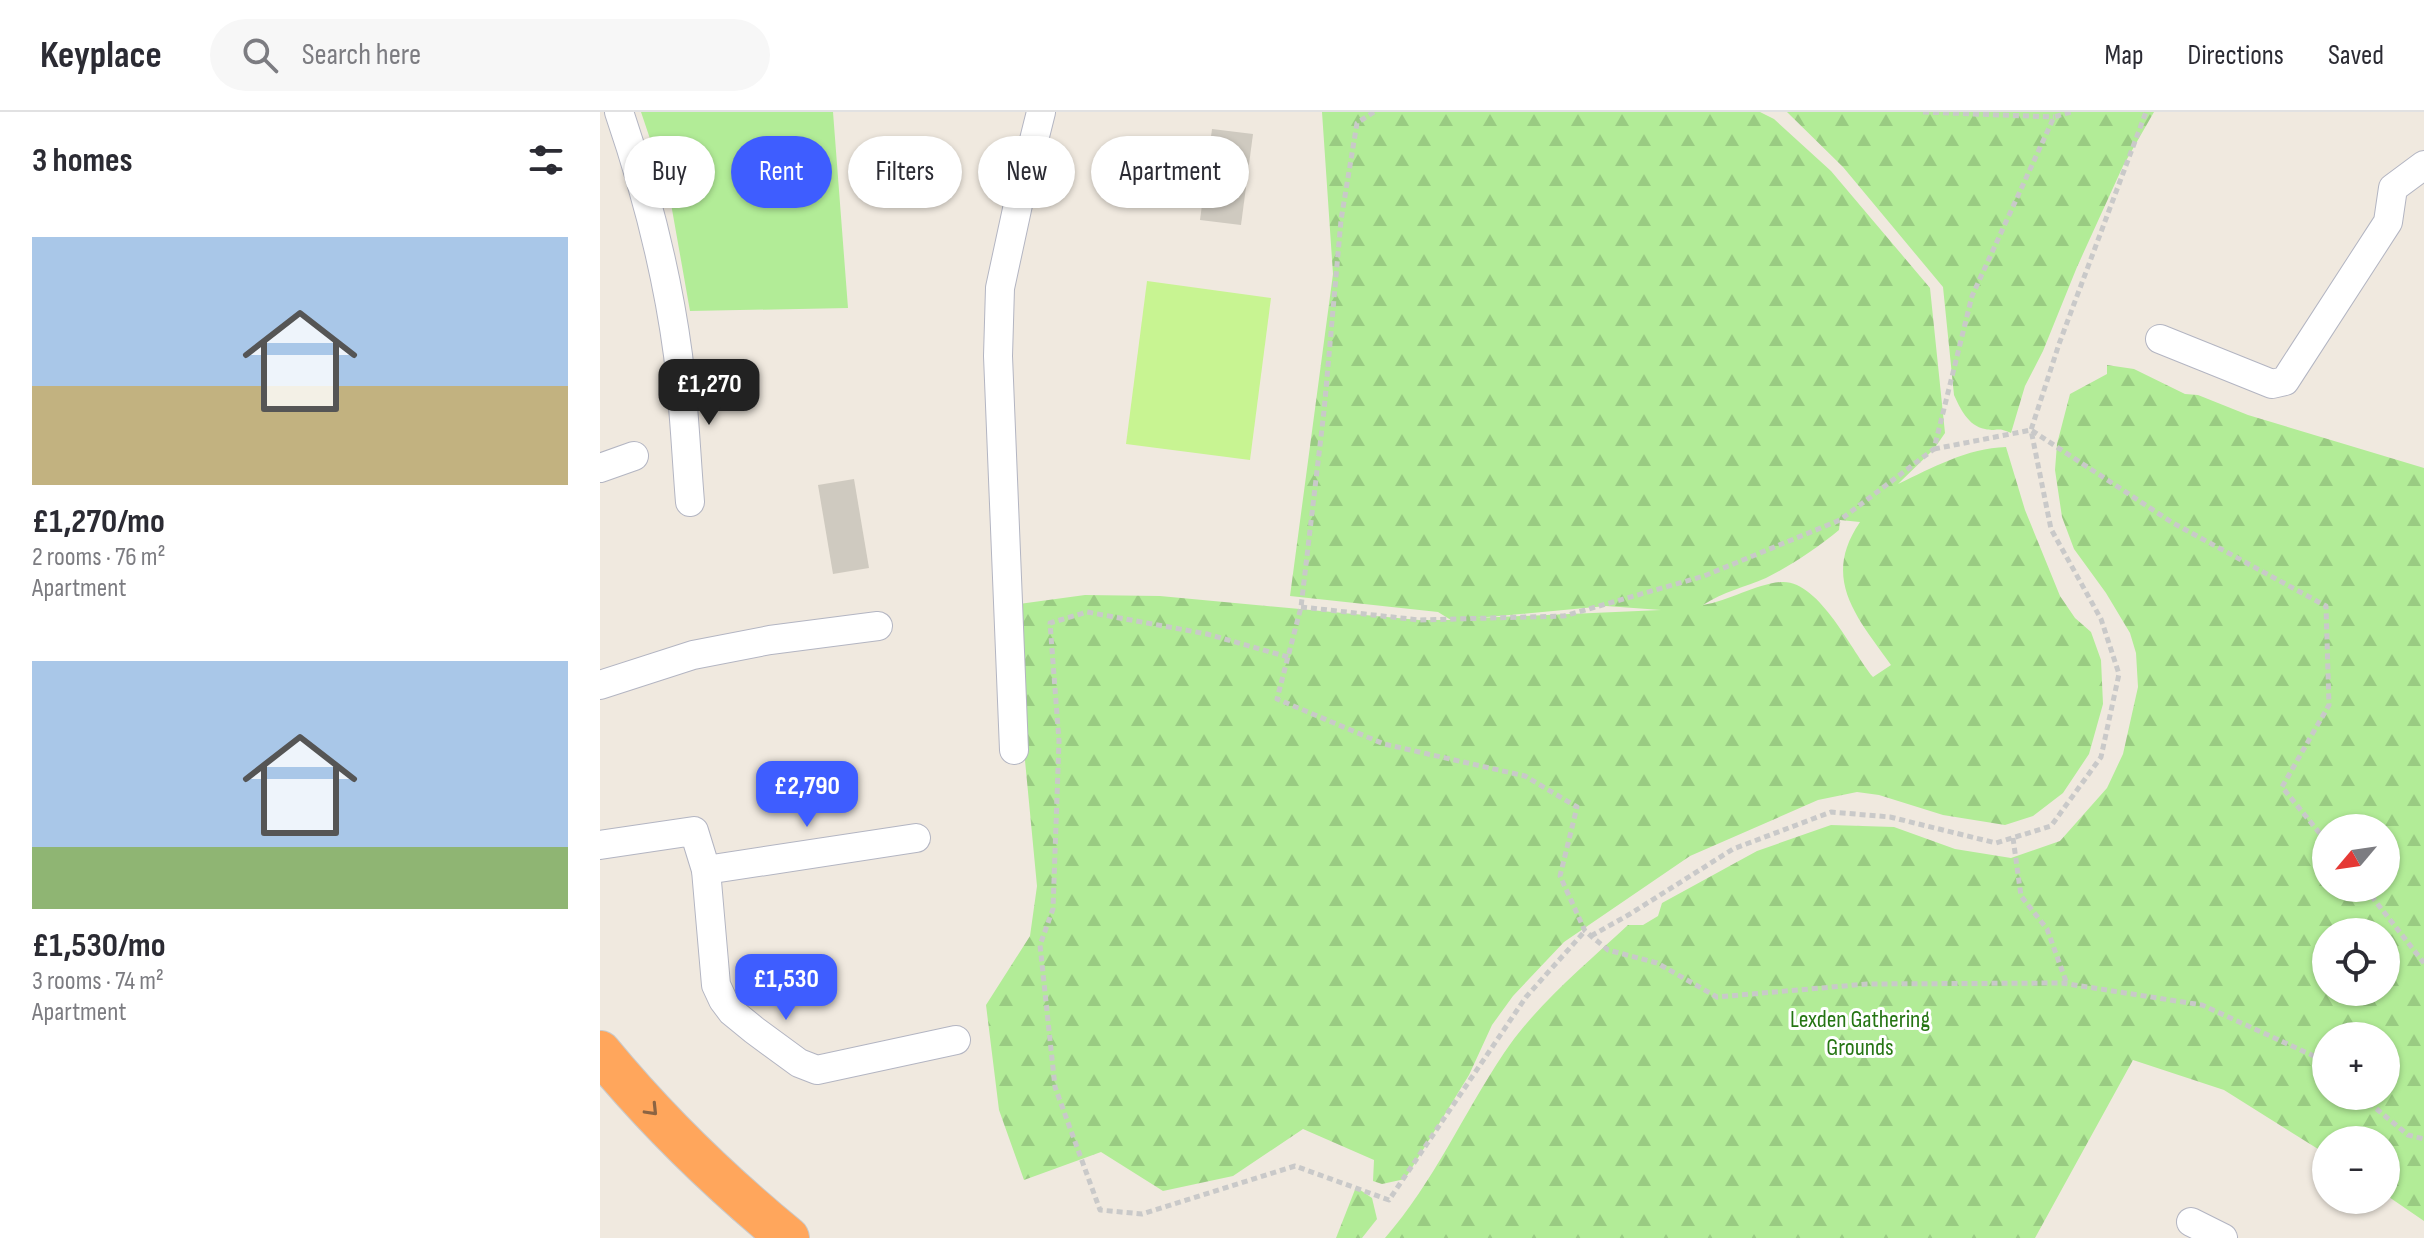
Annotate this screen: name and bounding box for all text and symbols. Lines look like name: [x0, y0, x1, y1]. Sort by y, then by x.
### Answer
search box: [210, 19, 770, 91]
text: Keyplace: [40, 33, 162, 78]
icon: search: [238, 33, 282, 77]
text: Search here: [302, 37, 421, 73]
text: Map: [2105, 39, 2144, 72]
text: Directions: [2188, 39, 2284, 72]
text: Saved: [2328, 39, 2384, 72]
chip: Buy: [624, 136, 715, 208]
chip: Rent: [731, 136, 832, 208]
chip: Filters: [848, 136, 962, 208]
chip: New: [978, 136, 1075, 208]
chip: Apartment: [1091, 136, 1249, 208]
icon: filters: [524, 138, 568, 182]
text: 3 homes: [32, 140, 133, 181]
icon: home: [228, 289, 372, 433]
pin: £1,270: [644, 359, 774, 427]
text: £1,270: [676, 369, 742, 400]
text: £1,270/mo: [32, 501, 165, 542]
text: 2 rooms · 76 m²: [32, 542, 166, 573]
text: Apartment: [32, 573, 126, 604]
icon: home: [228, 713, 372, 857]
pin: £2,790: [742, 761, 872, 829]
text: £2,790: [774, 771, 840, 802]
north arrow: [2312, 814, 2400, 902]
map controls: [2312, 814, 2400, 1214]
button: locate: [2312, 918, 2400, 1006]
text: £1,530/mo: [32, 925, 165, 966]
pin: £1,530: [721, 954, 851, 1022]
text: £1,530: [753, 964, 819, 995]
text: 3 rooms · 74 m²: [32, 966, 164, 997]
text: Apartment: [32, 997, 126, 1028]
park label: Lexden Gathering Grounds: [1790, 1005, 1930, 1062]
button: +: [2312, 1022, 2400, 1110]
one-way arrow: [642, 1101, 657, 1115]
button: −: [2312, 1126, 2400, 1214]

